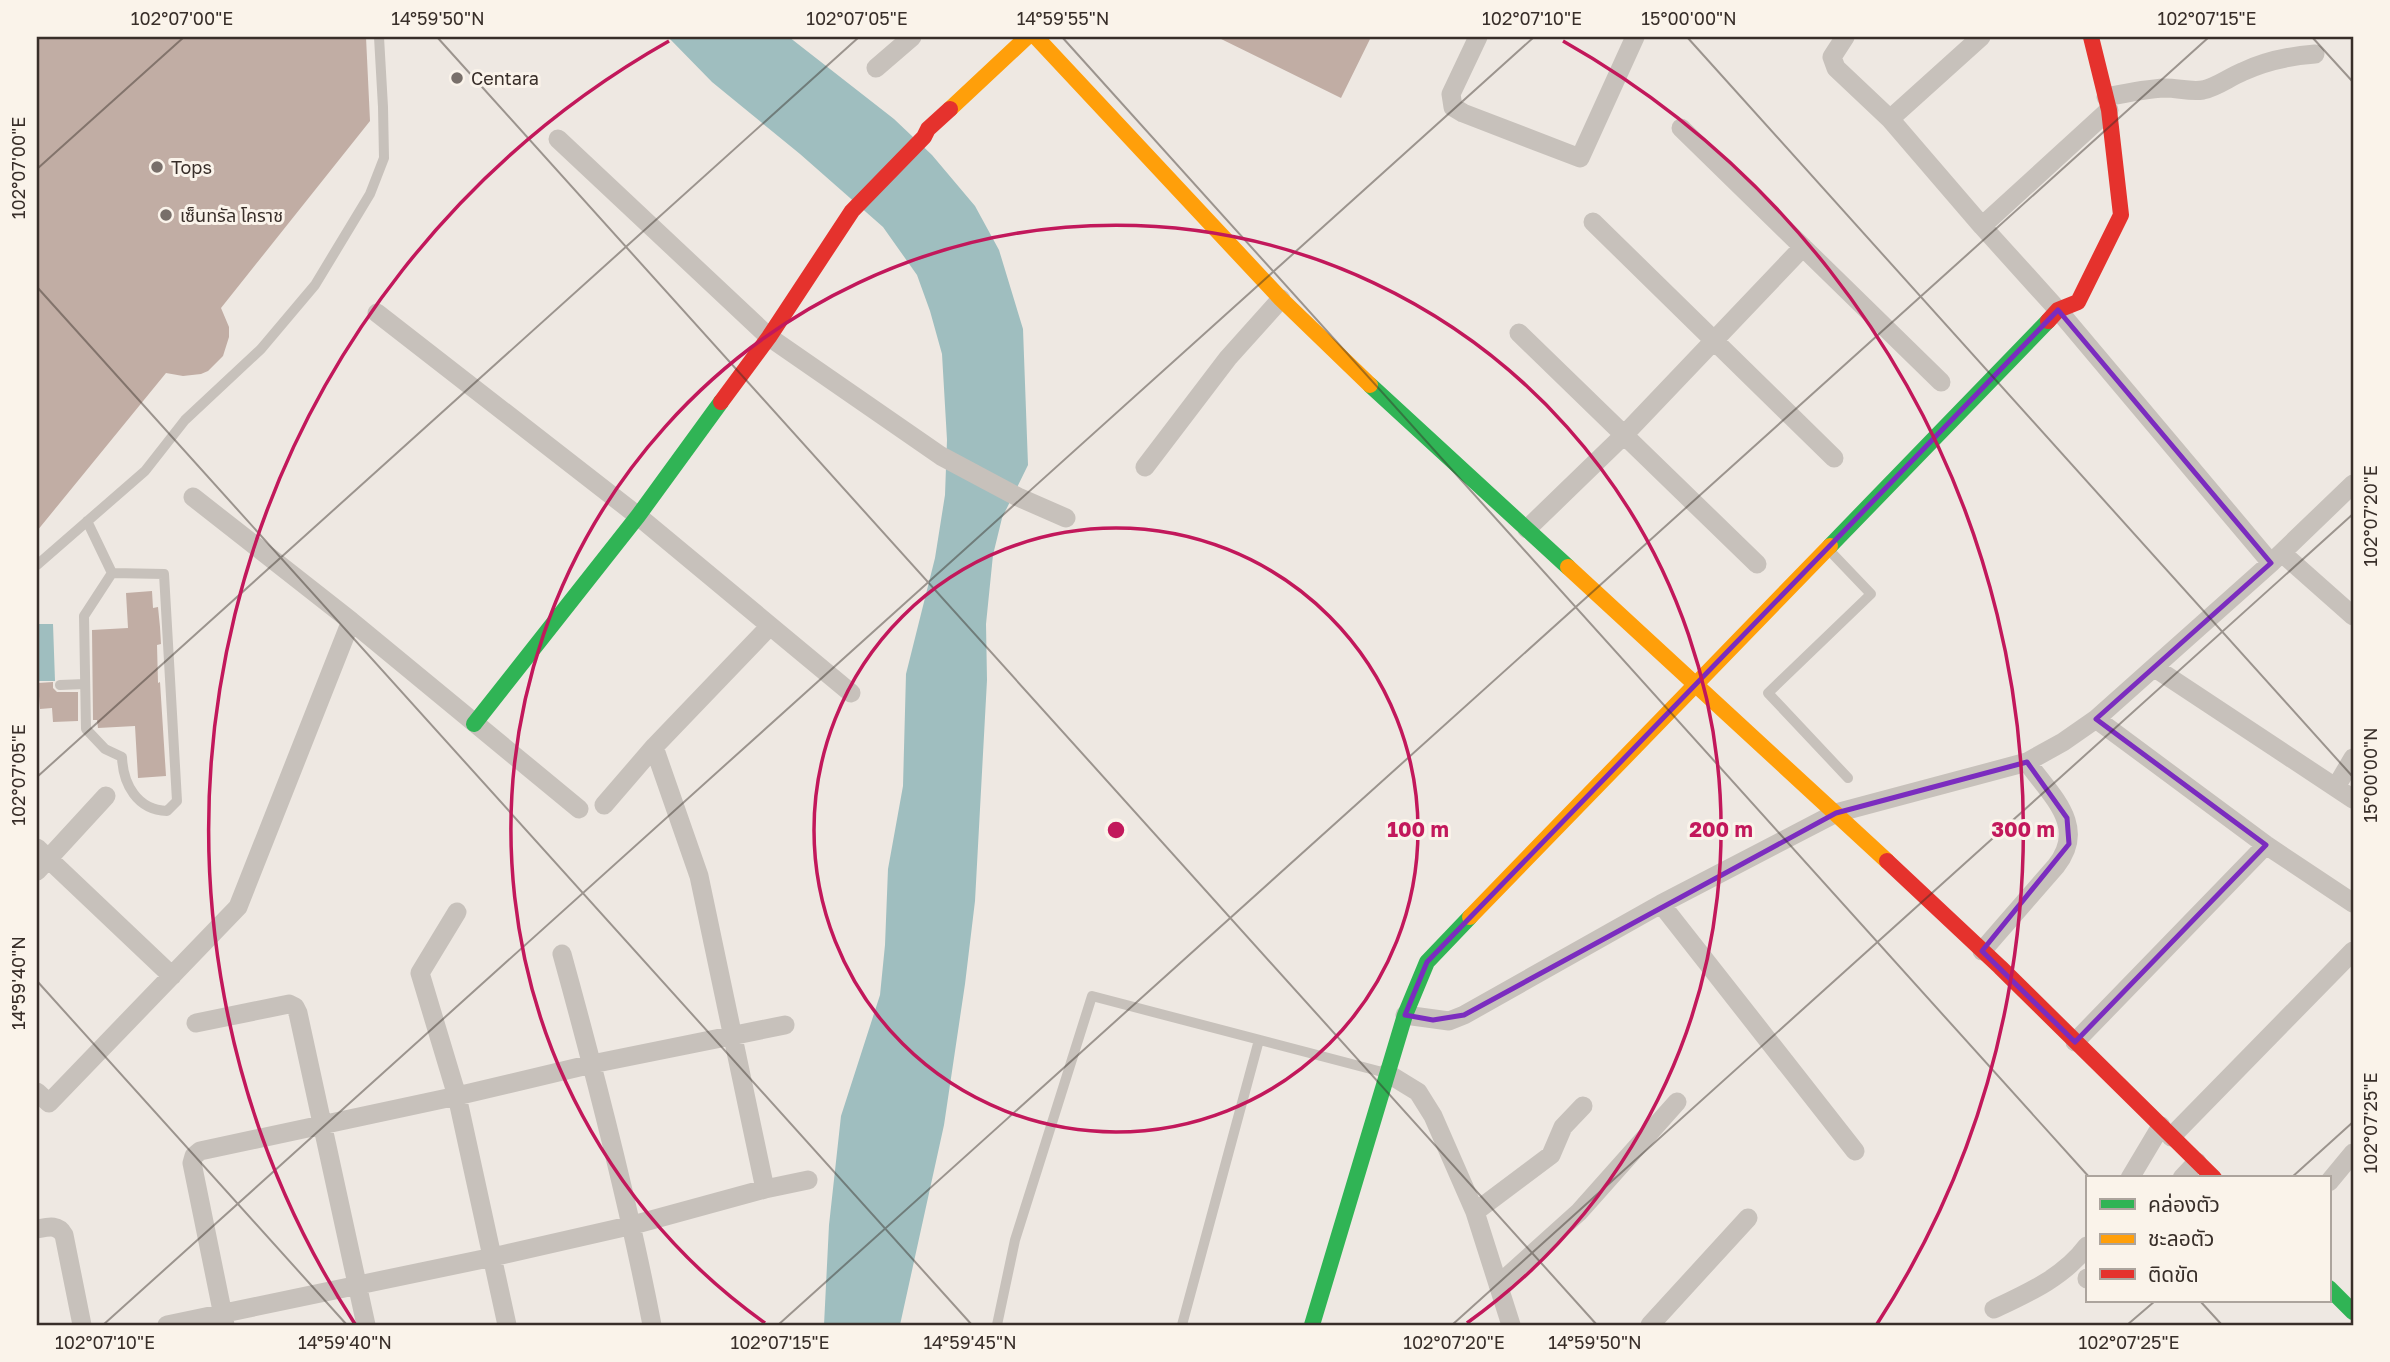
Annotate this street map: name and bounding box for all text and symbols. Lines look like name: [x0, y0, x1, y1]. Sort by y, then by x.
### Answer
text: 102°07'00"E: [131, 7, 233, 29]
text: 14°59'50"N: [391, 7, 485, 29]
text: 102°07'05"E: [806, 7, 908, 29]
text: 14°59'55"N: [1017, 7, 1109, 29]
text: 102°07'10"E: [1482, 7, 1582, 29]
text: 15°00'00"N: [1641, 7, 1737, 29]
text: 102°07'15"E: [2157, 7, 2257, 29]
place label: Centara: [471, 67, 539, 89]
marker: Centara: [449, 70, 465, 86]
text: 102°07'00"E: [7, 117, 29, 219]
place label: Tops: [171, 156, 212, 178]
marker: Tops: [149, 159, 165, 175]
place label: เซ็นทรัล โคราช: [180, 204, 283, 226]
marker: เซ็นทรัล โคราช: [158, 207, 174, 223]
text: 102°07'20"E: [2359, 465, 2381, 567]
text: 102°07'05"E: [7, 724, 29, 826]
text: 15°00'00"N: [2359, 727, 2381, 823]
text: 100 m: [1387, 816, 1449, 842]
text: 200 m: [1689, 816, 1753, 842]
text: 300 m: [1991, 816, 2055, 842]
centre of rings: [1104, 818, 1128, 842]
text: 14°59'40"N: [7, 936, 29, 1030]
text: 102°07'25"E: [2359, 1073, 2381, 1173]
legend: [2086, 1176, 2330, 1302]
text: คล่องตัว: [2148, 1191, 2220, 1217]
text: ชะลอตัว: [2148, 1225, 2214, 1251]
text: ติดขัด: [2148, 1261, 2199, 1287]
text: 102°07'10"E: [55, 1331, 155, 1353]
text: 14°59'40"N: [298, 1331, 392, 1353]
text: 102°07'15"E: [730, 1331, 830, 1353]
text: 14°59'45"N: [923, 1331, 1017, 1353]
text: 102°07'20"E: [1403, 1331, 1505, 1353]
text: 14°59'50"N: [1548, 1331, 1642, 1353]
text: 102°07'25"E: [2079, 1331, 2179, 1353]

